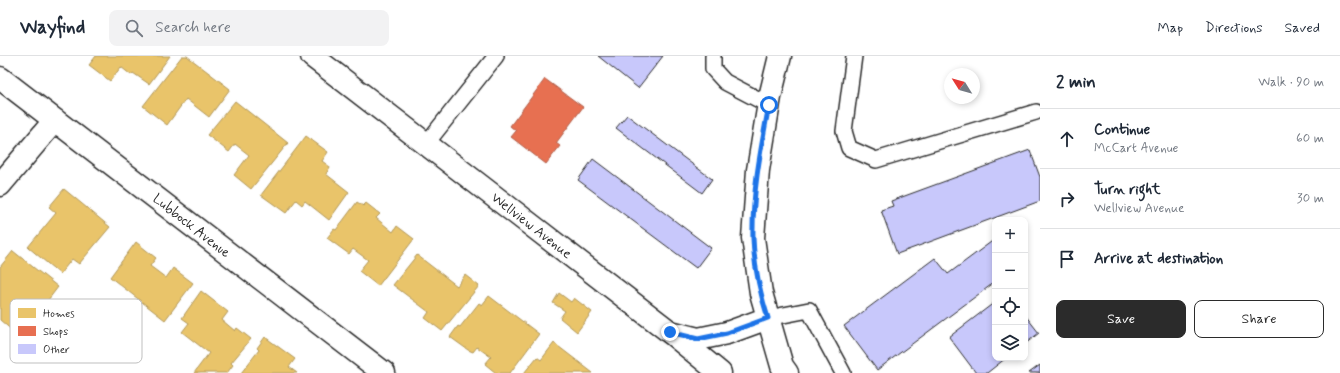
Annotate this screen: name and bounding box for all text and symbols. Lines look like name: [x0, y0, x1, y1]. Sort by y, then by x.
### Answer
search box: [109, 10, 389, 46]
text: Wayfind: [20, 15, 85, 40]
icon: search: [123, 17, 145, 39]
text: Search here: [155, 18, 231, 38]
text: Map: [1157, 19, 1183, 37]
text: Directions: [1205, 19, 1263, 37]
text: Saved: [1285, 19, 1320, 37]
north arrow: [944, 68, 980, 104]
text: 2 min: [1056, 71, 1096, 93]
text: Walk · 90 m: [1258, 74, 1324, 91]
route start: [760, 96, 778, 114]
text: Continue: [1094, 120, 1150, 140]
icon: ahead: [1056, 128, 1078, 150]
text: 60 m: [1296, 130, 1324, 147]
text: McCart Avenue: [1094, 140, 1178, 157]
text: Turn right: [1094, 180, 1161, 200]
icon: right: [1056, 188, 1078, 210]
street label: Wellview Avenue: [487, 189, 575, 263]
street label: Lubbock Avenue: [149, 190, 234, 262]
text: 30 m: [1297, 190, 1324, 207]
text: Wellview Avenue: [1094, 200, 1185, 217]
map controls: [992, 217, 1028, 361]
button: +: [992, 217, 1028, 253]
icon: arrive: [1056, 248, 1078, 270]
text: Arrive at destination: [1094, 249, 1223, 269]
button: −: [992, 253, 1028, 289]
button: locate: [992, 289, 1028, 325]
legend: [10, 299, 142, 363]
button: Save: [1056, 300, 1186, 338]
button: Share: [1194, 300, 1324, 338]
text: Homes: [43, 307, 75, 321]
route end: [661, 323, 679, 341]
text: Shops: [43, 325, 68, 339]
button: layers: [992, 325, 1028, 361]
text: Other: [43, 343, 70, 357]

